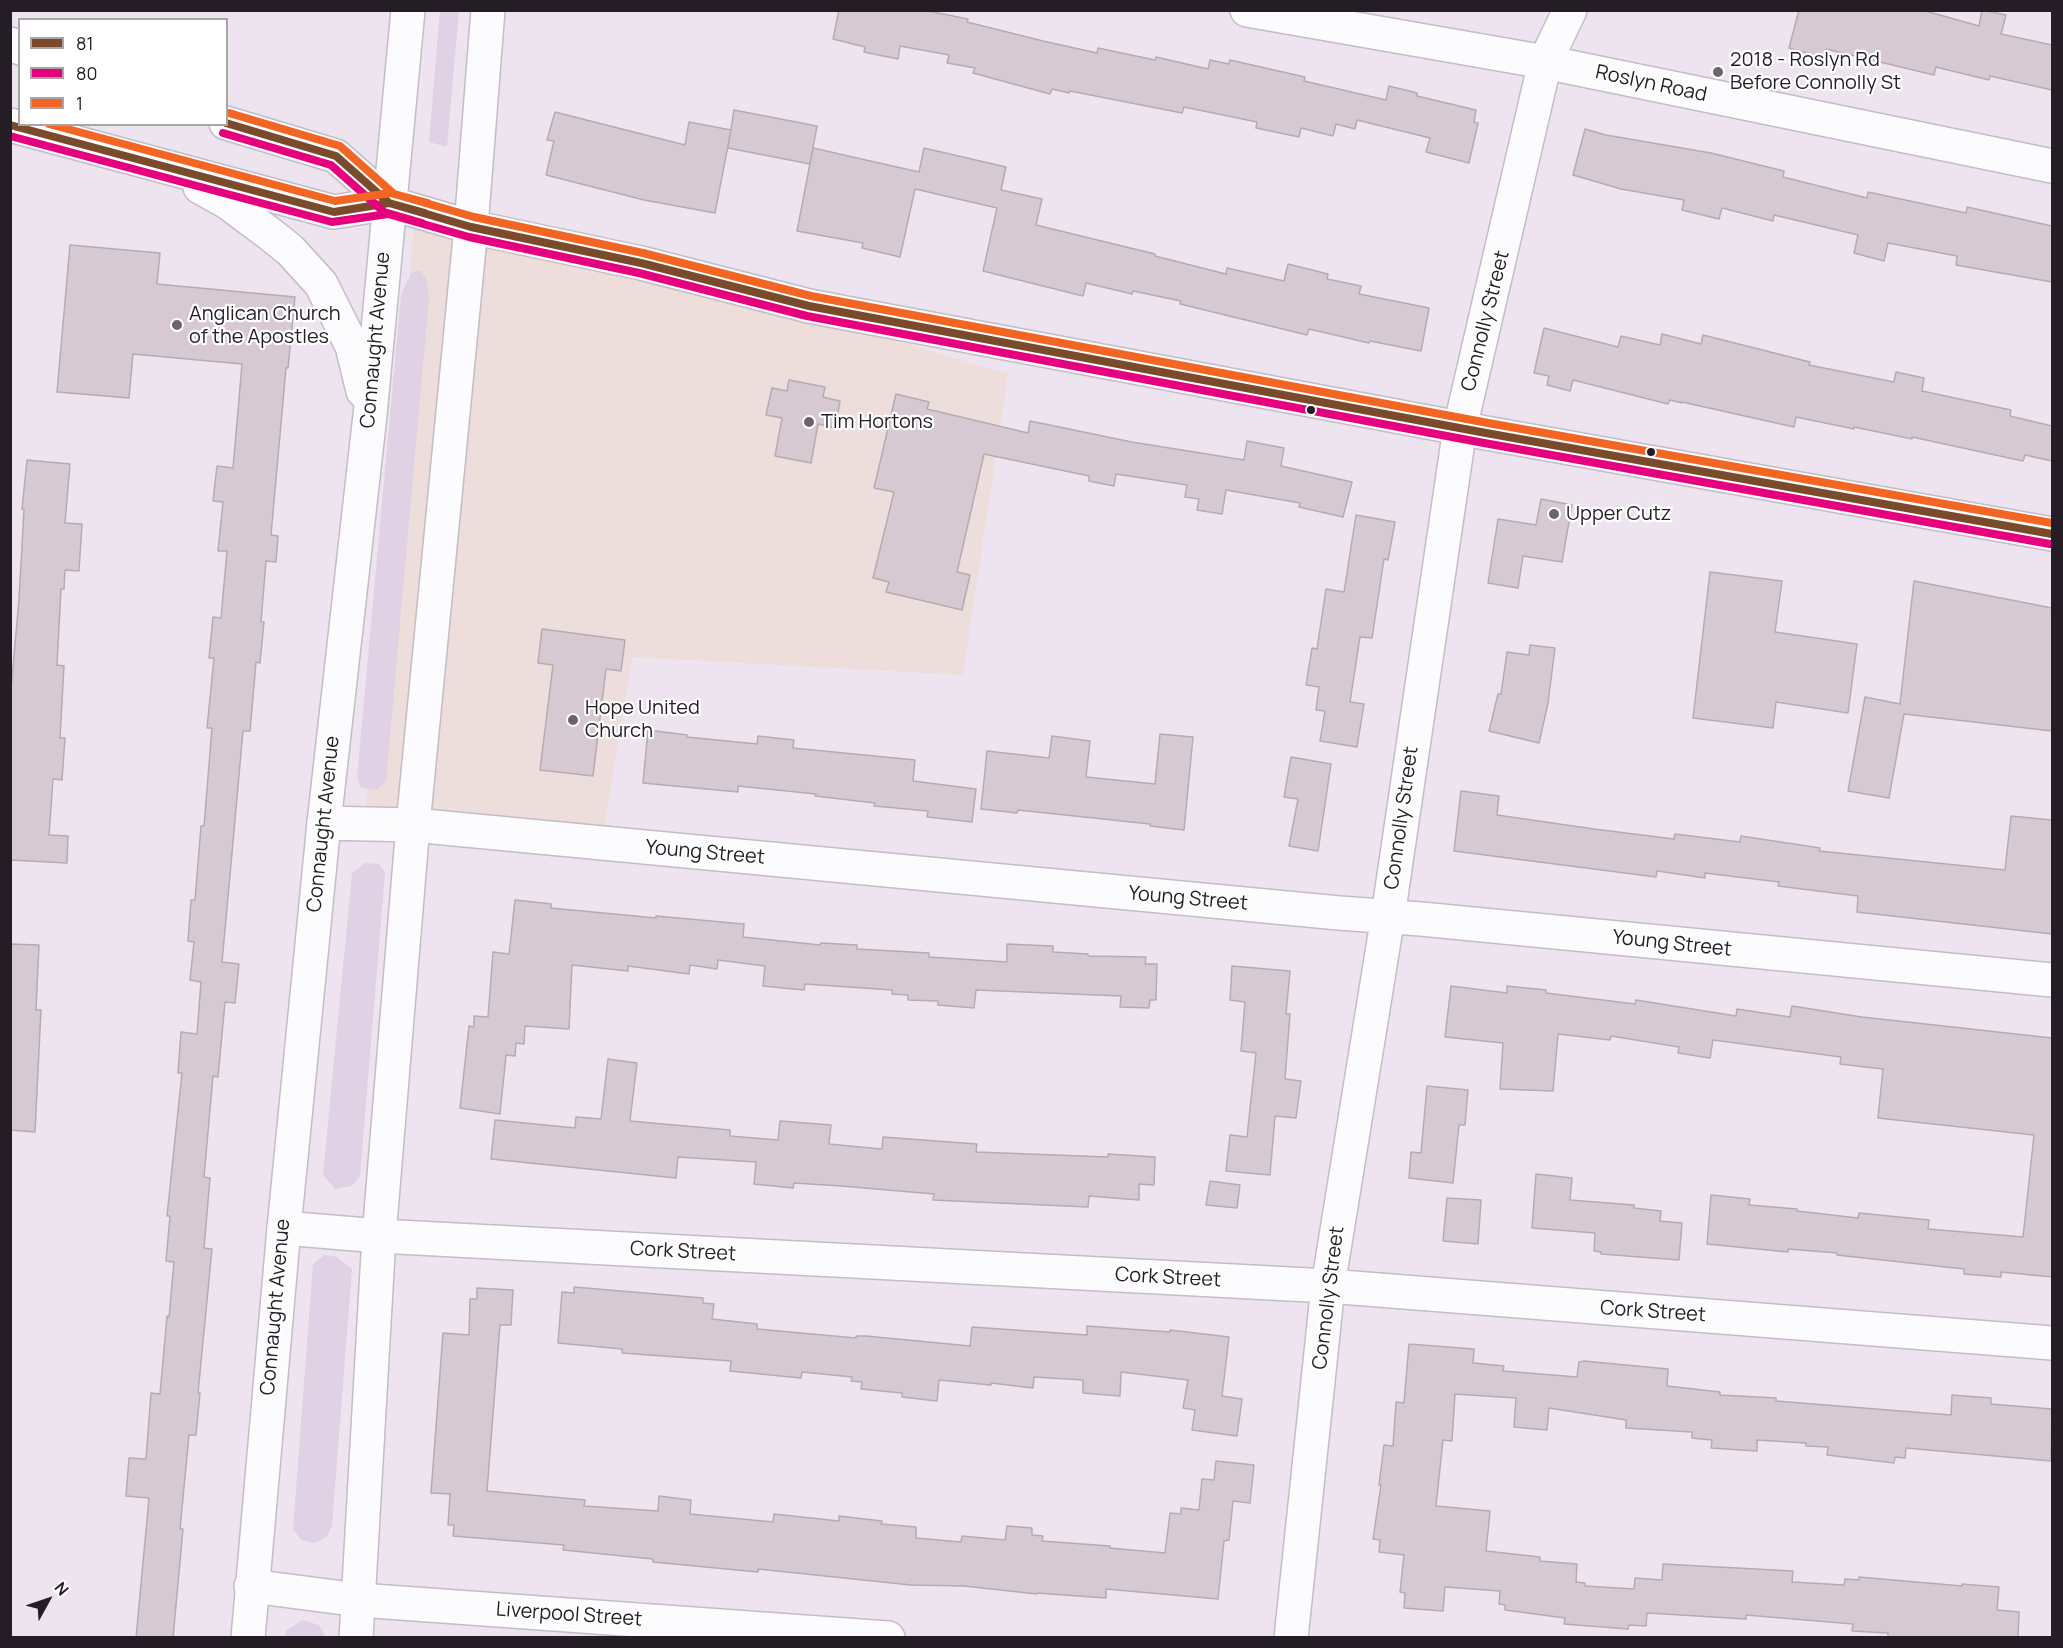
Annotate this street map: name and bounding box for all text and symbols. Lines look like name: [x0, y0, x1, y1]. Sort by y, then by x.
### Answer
legend: [18, 18, 228, 126]
text: 81: [76, 31, 93, 55]
place label: 2018 - Roslyn Rd Before Connolly St: [1730, 48, 1901, 95]
street label: Roslyn Road: [1593, 60, 1709, 108]
text: 80: [76, 61, 97, 85]
marker: 2018 - Roslyn Rd Before Connolly St: [1711, 65, 1725, 79]
text: 1: [76, 91, 83, 115]
street label: Connolly Street: [1457, 248, 1515, 394]
street label: Connaught Avenue: [356, 251, 396, 429]
place label: Anglican Church of the Apostles: [189, 302, 341, 349]
marker: Anglican Church of the Apostles: [170, 318, 184, 332]
unlabelled marker: [1305, 404, 1317, 416]
place label: Tim Hortons: [821, 410, 933, 434]
marker: Tim Hortons: [802, 415, 816, 429]
unlabelled marker: [1645, 446, 1657, 458]
place label: Upper Cutz: [1566, 502, 1671, 526]
marker: Upper Cutz: [1547, 507, 1561, 521]
place label: Hope United Church: [585, 696, 700, 743]
marker: Hope United Church: [566, 713, 580, 727]
street label: Connaught Avenue: [303, 735, 345, 913]
street label: Connolly Street: [1380, 745, 1424, 891]
street label: Young Street: [644, 836, 766, 870]
street label: Young Street: [1127, 882, 1249, 916]
street label: Young Street: [1611, 926, 1733, 962]
street label: Connaught Avenue: [256, 1218, 296, 1396]
street label: Connolly Street: [1308, 1225, 1350, 1371]
street label: Cork Street: [629, 1237, 737, 1267]
street label: Cork Street: [1114, 1263, 1222, 1293]
street label: Cork Street: [1599, 1296, 1707, 1328]
north arrow: [18, 1570, 78, 1630]
text: N: [50, 1577, 74, 1600]
street label: Liverpool Street: [495, 1598, 643, 1632]

